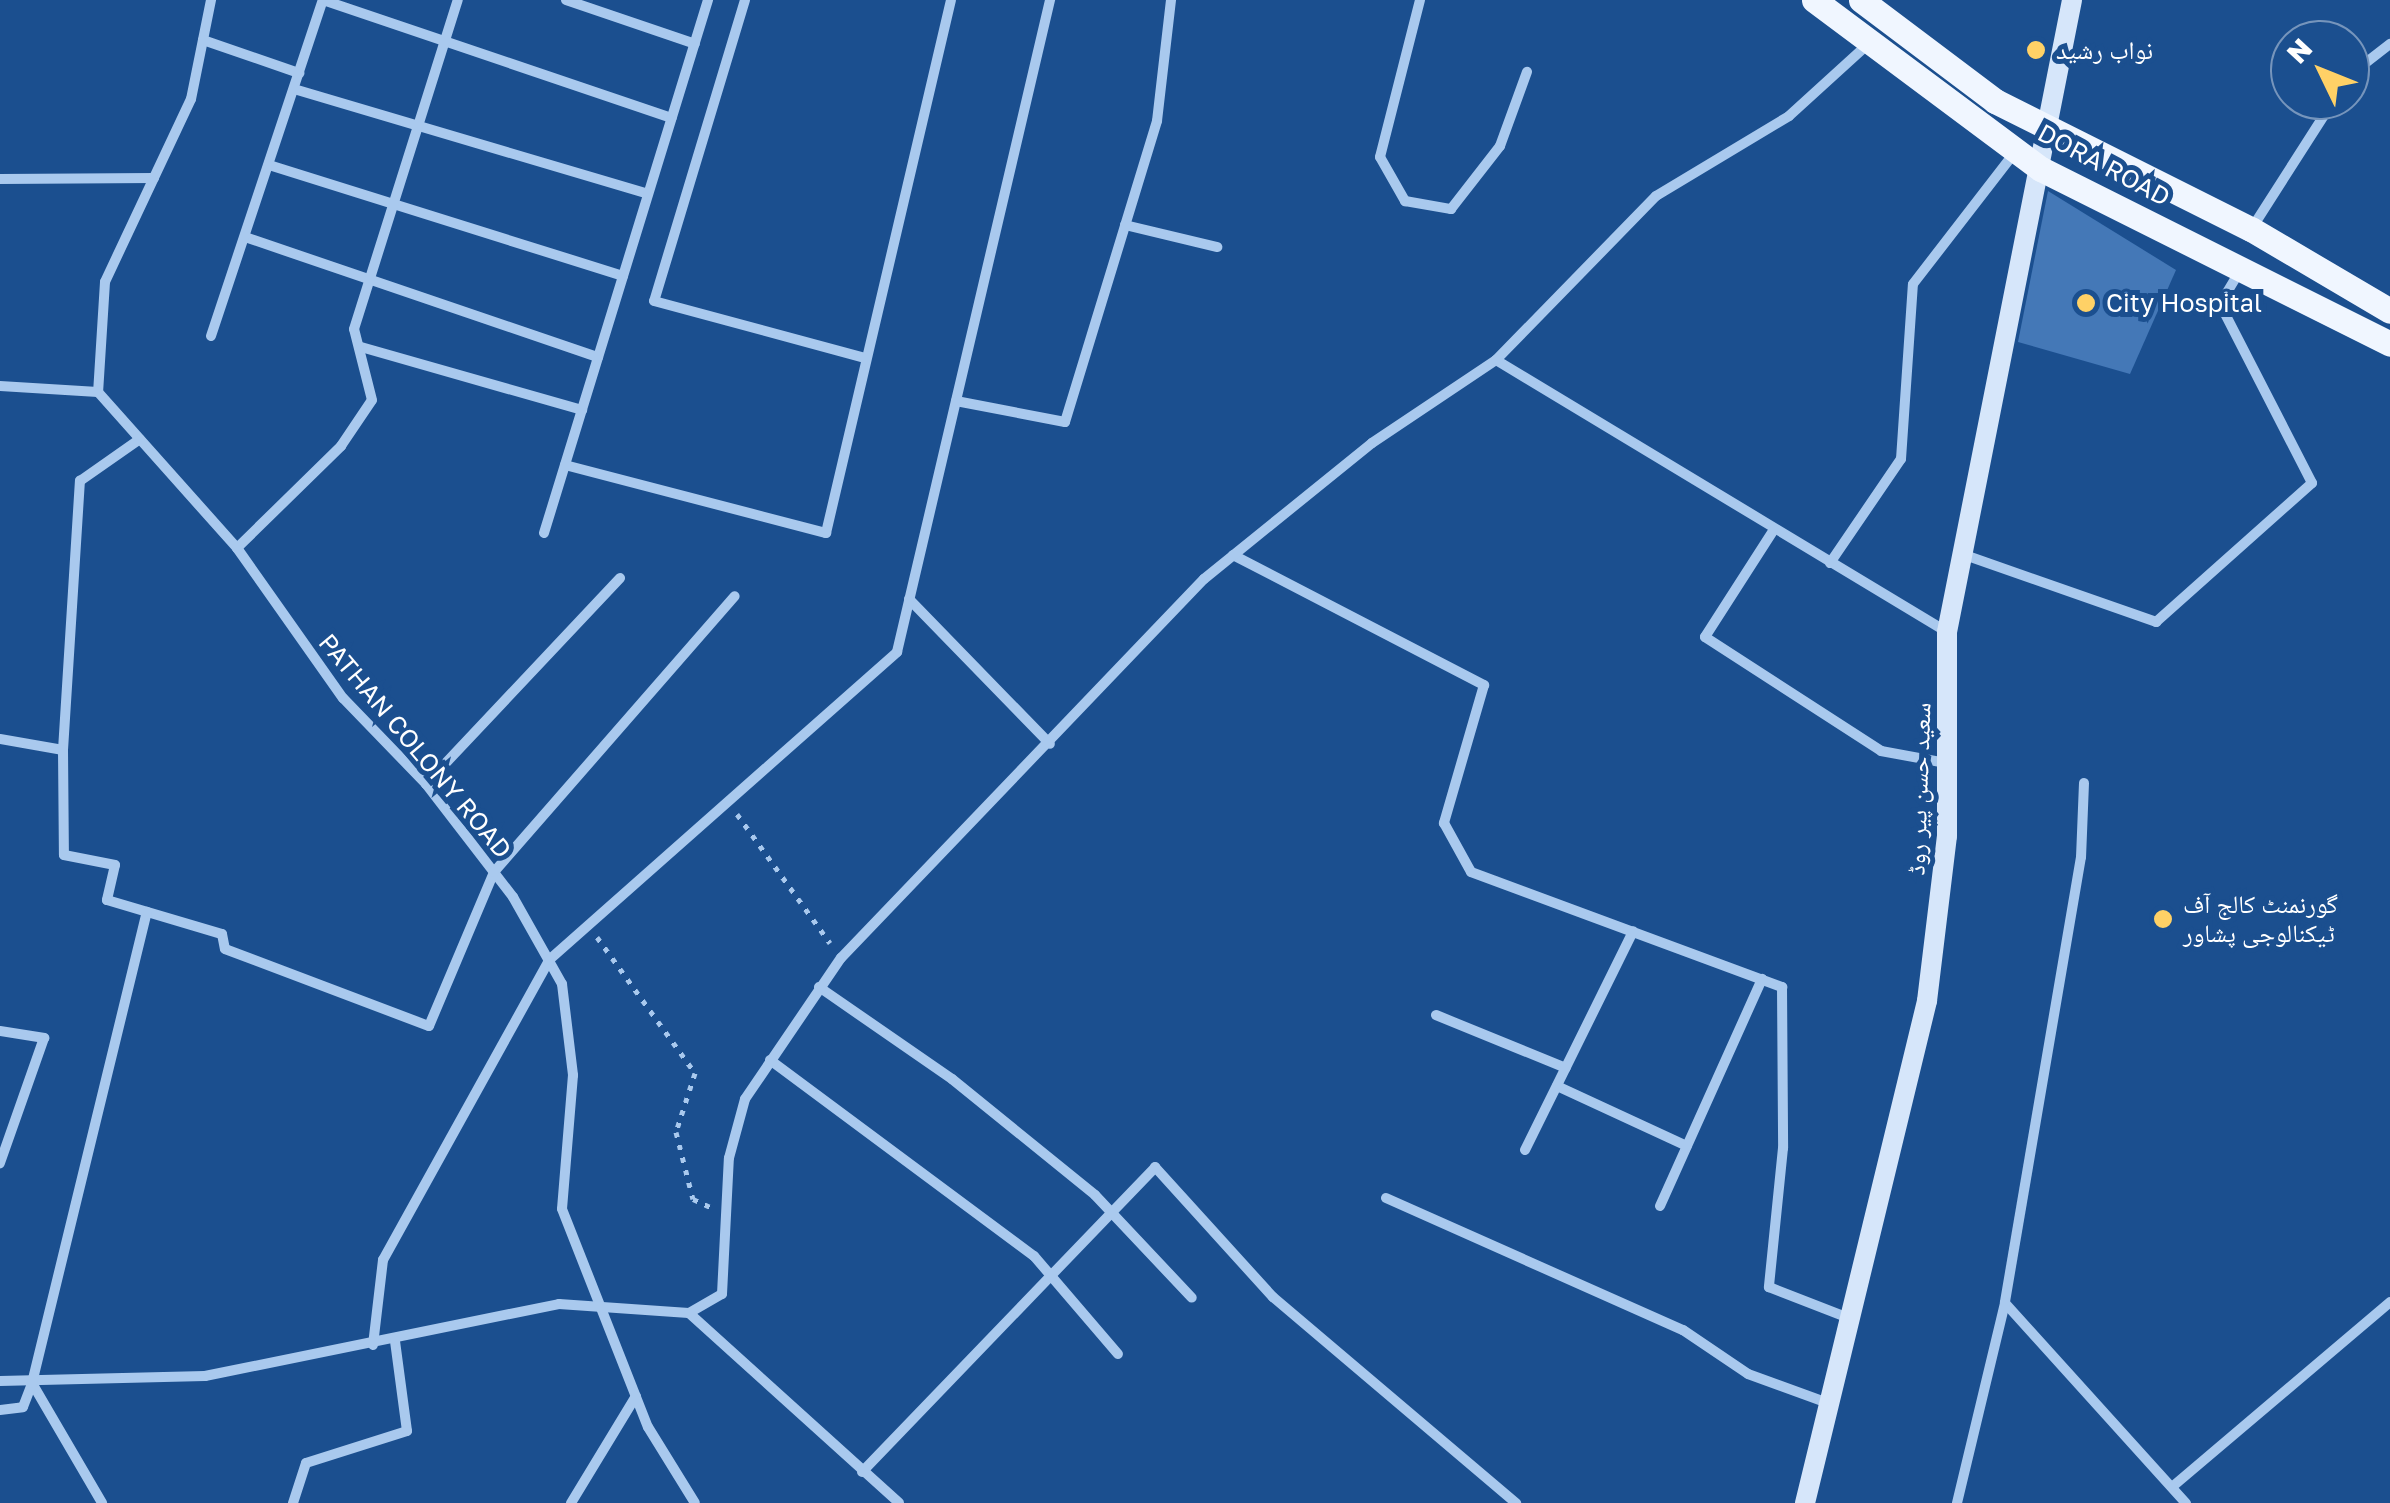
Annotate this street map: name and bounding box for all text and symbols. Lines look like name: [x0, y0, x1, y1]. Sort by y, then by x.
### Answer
north arrow: [2270, 20, 2370, 120]
text: N: [2280, 32, 2318, 70]
place label: نواب رشید: [2056, 35, 2153, 65]
marker: نواب رشید: [2025, 39, 2047, 61]
street label: DORA ROAD: [2033, 118, 2175, 212]
place label: City Hospital: [2106, 288, 2262, 318]
marker: City Hospital: [2075, 292, 2097, 314]
street label: PATHAN COLONY ROAD: [312, 628, 518, 864]
street label: سعید حسن پیر روڈ: [1901, 702, 1937, 876]
place label: گورنمنٹ کالج آف ٹیکنالوجی پشاور: [2183, 890, 2338, 949]
marker: گورنمنٹ کالج آف ٹیکنالوجی پشاور: [2152, 908, 2174, 930]

